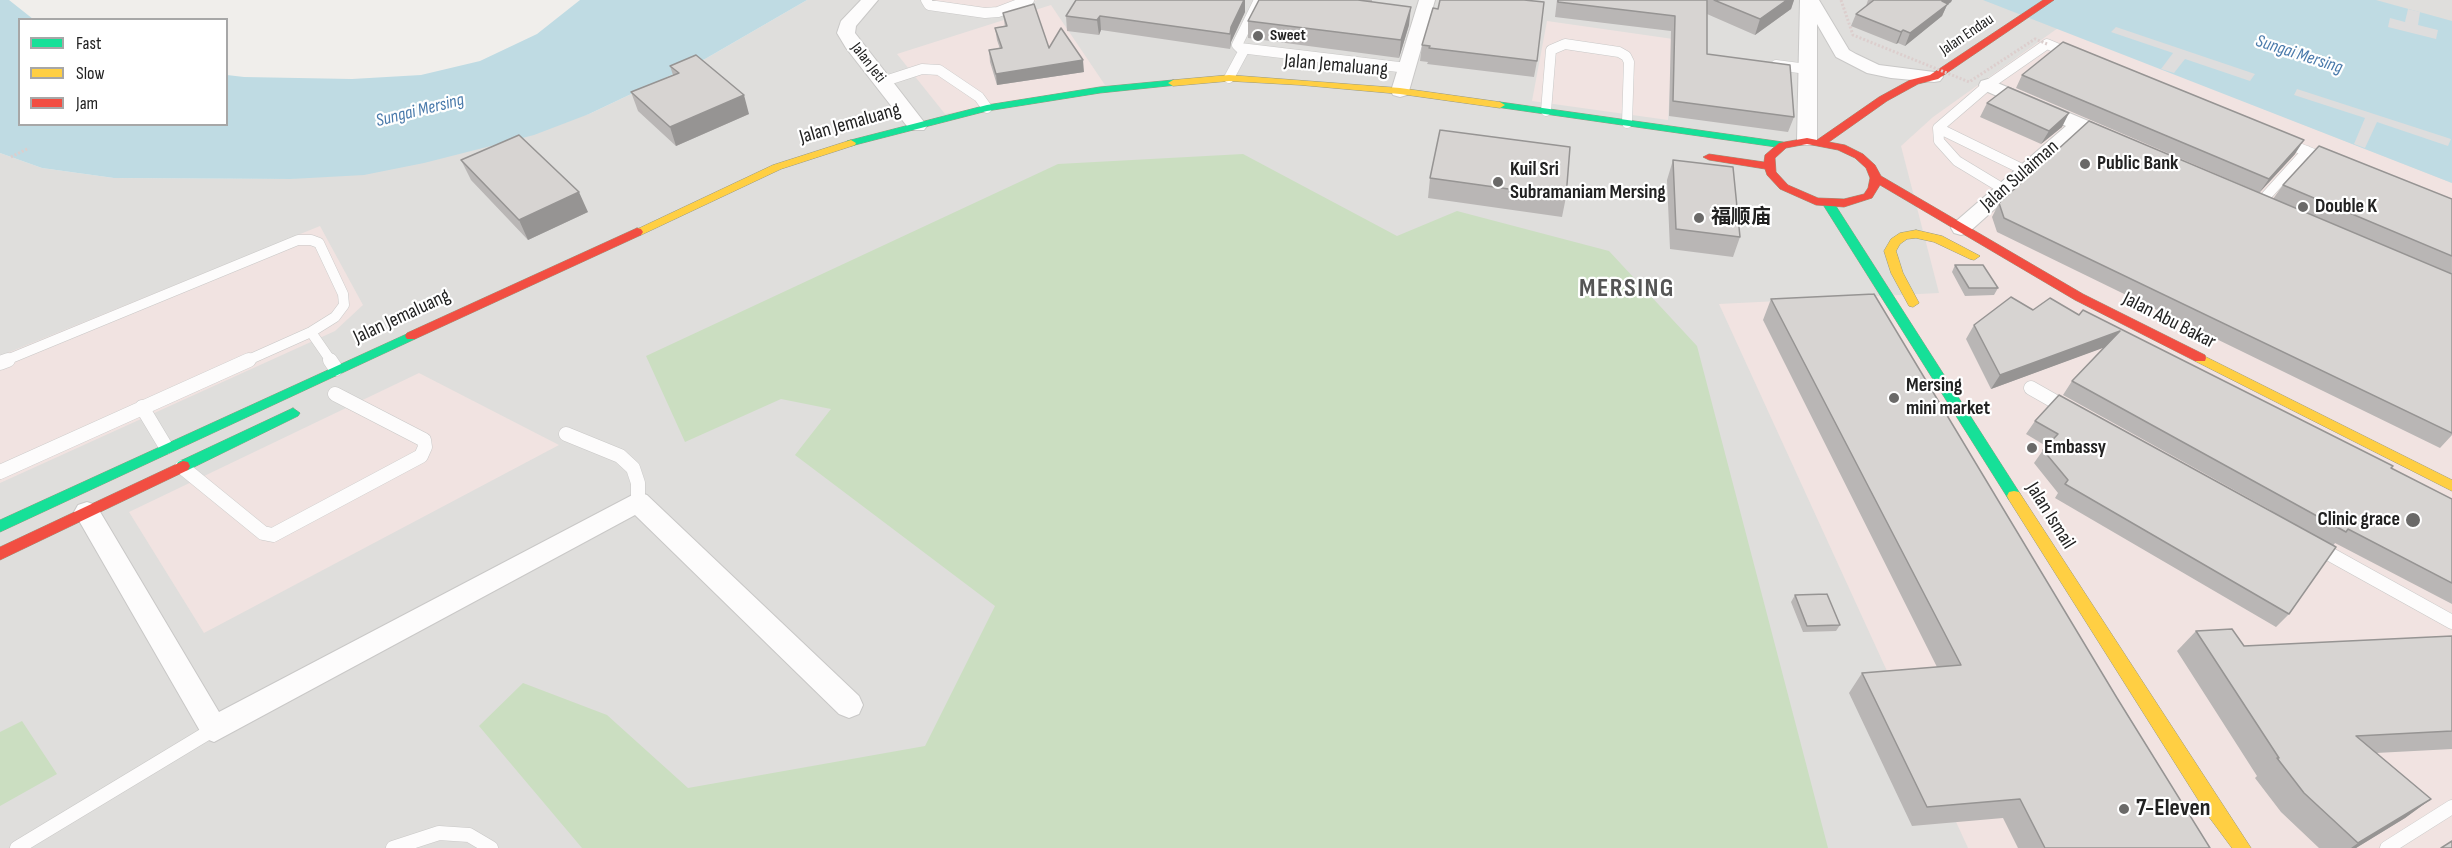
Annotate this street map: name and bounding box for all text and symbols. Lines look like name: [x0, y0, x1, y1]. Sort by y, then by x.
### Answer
street label: Jalan Endau: [1936, 10, 1998, 60]
legend: [18, 18, 228, 126]
place label: Sweet: [1270, 26, 1306, 46]
marker: Sweet: [1251, 29, 1265, 43]
water label: Sungai Mersing: [2253, 31, 2345, 79]
text: Fast: [76, 33, 101, 54]
street label: Jalan Jeti: [846, 39, 890, 87]
street label: Jalan Jemaluang: [1283, 50, 1389, 82]
text: Slow: [76, 63, 105, 84]
water label: Sungai Mersing: [374, 90, 466, 132]
text: Jam: [76, 93, 98, 114]
street label: Jalan Jemaluang: [797, 98, 903, 150]
street label: Jalan Sulaiman: [1976, 135, 2064, 217]
place label: Public Bank: [2097, 152, 2179, 176]
marker: Public Bank: [2078, 157, 2092, 171]
place label: Kuil Sri Subramaniam Mersing: [1510, 158, 1666, 205]
marker: Kuil Sri Subramaniam Mersing: [1491, 175, 1505, 189]
place label: Double K: [2315, 195, 2377, 219]
marker: Double K: [2296, 200, 2310, 214]
place label: 福顺庙: [1711, 206, 1771, 230]
marker: 福顺庙: [1692, 211, 1706, 225]
district label: MERSING: [1579, 273, 1675, 305]
street label: Jalan Jemaluang: [350, 284, 454, 350]
street label: Jalan Abu Bakar: [2118, 287, 2220, 355]
place label: Mersing mini market: [1906, 374, 1990, 421]
marker: Mersing mini market: [1887, 391, 1901, 405]
place label: Embassy: [2044, 436, 2106, 460]
marker: Embassy: [2025, 441, 2039, 455]
street label: Jalan Ismail: [2020, 478, 2080, 554]
place label: Clinic grace: [2317, 508, 2400, 532]
marker: Clinic grace: [2404, 511, 2422, 529]
place label: 7-Eleven: [2136, 795, 2210, 823]
marker: 7-Eleven: [2117, 802, 2131, 816]

